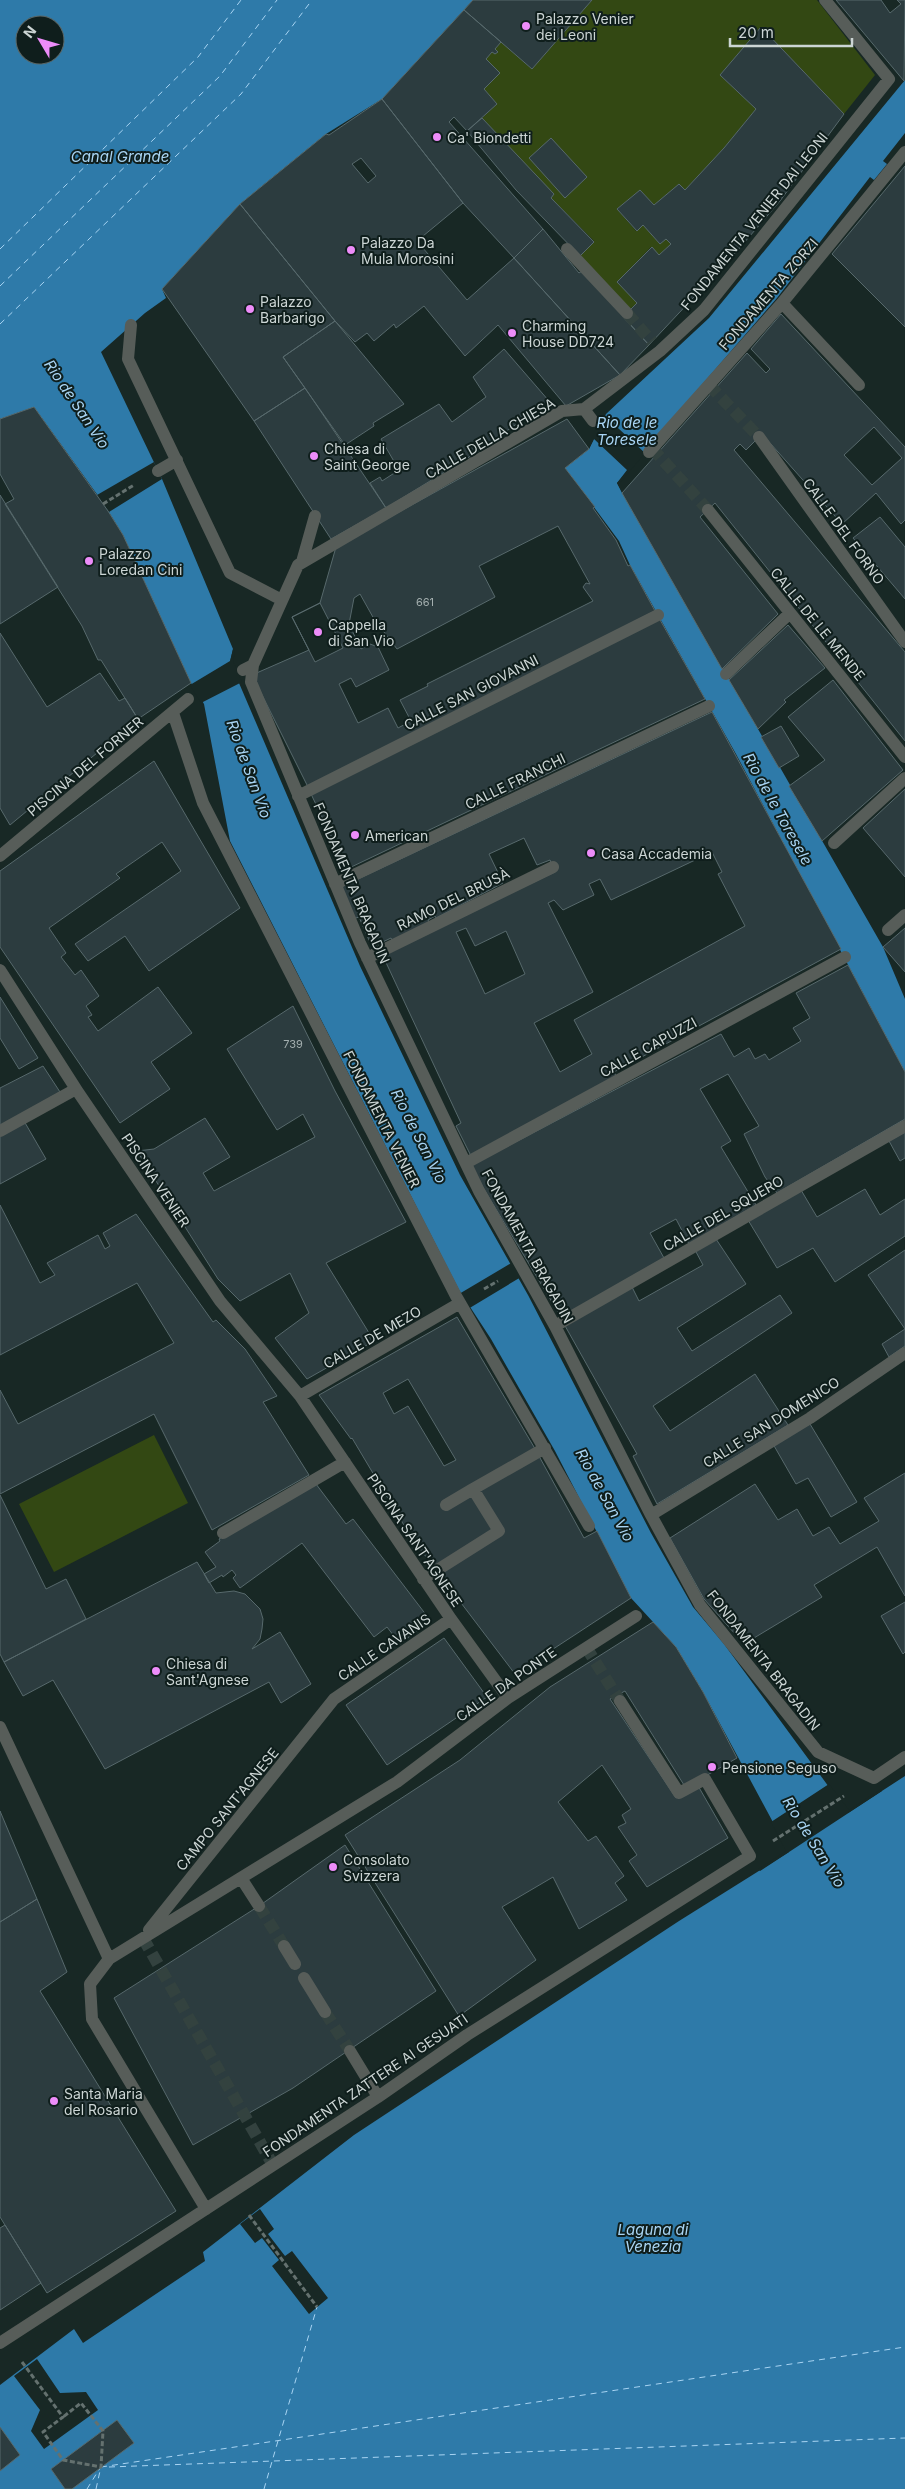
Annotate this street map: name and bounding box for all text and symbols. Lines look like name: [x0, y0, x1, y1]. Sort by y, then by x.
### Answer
place label: Palazzo Venier dei Leoni: [536, 10, 634, 43]
north arrow: [15, 15, 65, 65]
scale bar: [730, 15, 852, 47]
marker: Palazzo Venier dei Leoni: [520, 20, 532, 32]
text: N: [19, 22, 39, 41]
text: 20 m: [738, 23, 774, 42]
place label: Ca' Biondetti: [447, 129, 531, 146]
street label: FONDAMENTA VENIER DAI LEONI: [677, 129, 831, 313]
marker: Ca' Biondetti: [431, 131, 443, 143]
water label: Canal Grande: [71, 147, 169, 166]
place label: Palazzo Da Mula Morosini: [361, 234, 454, 267]
street label: FONDAMENTA ZORZI: [715, 235, 821, 353]
marker: Palazzo Da Mula Morosini: [345, 244, 357, 256]
place label: Palazzo Barbarigo: [260, 293, 325, 326]
marker: Palazzo Barbarigo: [244, 303, 256, 315]
place label: Charming House DD724: [522, 317, 614, 350]
marker: Charming House DD724: [506, 327, 518, 339]
water label: Rio de San Vio: [40, 356, 114, 452]
street label: CALLE DELLA CHIESA: [422, 394, 558, 482]
water label: Rio de le Toresele: [597, 413, 657, 449]
place label: Chiesa di Saint George: [324, 440, 410, 473]
marker: Chiesa di Saint George: [308, 450, 320, 462]
street label: CALLE DEL FORNO: [800, 474, 888, 588]
place label: Palazzo Loredan Cini: [99, 545, 182, 578]
marker: Palazzo Loredan Cini: [83, 555, 95, 567]
street label: CALLE DE LE MENDE: [767, 564, 869, 684]
house number: 661: [416, 595, 434, 609]
place label: Cappella di San Vio: [328, 616, 394, 649]
marker: Cappella di San Vio: [312, 626, 324, 638]
street label: CALLE SAN GIOVANNI: [401, 651, 541, 733]
street label: PISCINA DEL FORNER: [24, 713, 146, 819]
water label: Rio de San Vio: [222, 717, 276, 821]
street label: CALLE FRANCHI: [462, 749, 568, 813]
water label: Rio de le Toresele: [739, 750, 817, 868]
street label: FONDAMENTA BRAGADIN: [310, 800, 394, 966]
place label: American: [365, 827, 428, 844]
marker: American: [349, 829, 361, 841]
place label: Casa Accademia: [601, 845, 712, 862]
marker: Casa Accademia: [585, 847, 597, 859]
street label: RAMO DEL BRUSÀ: [394, 864, 513, 934]
street label: CALLE CAPUZZI: [597, 1013, 699, 1081]
house number: 739: [283, 1037, 303, 1051]
street label: FONDAMENTA VENIER: [340, 1048, 424, 1190]
water label: Rio de San Vio: [387, 1086, 451, 1186]
street label: PISCINA VENIER: [118, 1130, 194, 1230]
street label: FONDAMENTA BRAGADIN: [479, 1166, 577, 1326]
street label: CALLE DEL SQUERO: [660, 1172, 786, 1254]
street label: CALLE DE MEZO: [320, 1302, 424, 1372]
street label: CALLE SAN DOMENICO: [699, 1373, 843, 1471]
water label: Rio de San Vio: [572, 1445, 638, 1545]
street label: PISCINA SANT'AGNESE: [364, 1470, 466, 1610]
street label: FONDAMENTA BRAGADIN: [704, 1586, 824, 1734]
street label: CALLE CAVANIS: [334, 1610, 434, 1684]
street label: CALLE DA PONTE: [453, 1643, 559, 1725]
place label: Chiesa di Sant'Agnese: [166, 1655, 249, 1688]
marker: Chiesa di Sant'Agnese: [150, 1665, 162, 1677]
street label: CAMPO SANT'AGNESE: [172, 1744, 282, 1874]
place label: Pensione Seguso: [722, 1759, 837, 1776]
marker: Pensione Seguso: [706, 1761, 718, 1773]
water label: Rio de San Vio: [779, 1793, 849, 1891]
place label: Consolato Svizzera: [343, 1851, 410, 1884]
marker: Consolato Svizzera: [327, 1861, 339, 1873]
street label: FONDAMENTA ZATTERE AI GESUATI: [259, 2010, 471, 2160]
place label: Santa Maria del Rosario: [64, 2085, 143, 2118]
marker: Santa Maria del Rosario: [48, 2095, 60, 2107]
water label: Laguna di Venezia: [618, 2220, 689, 2256]

